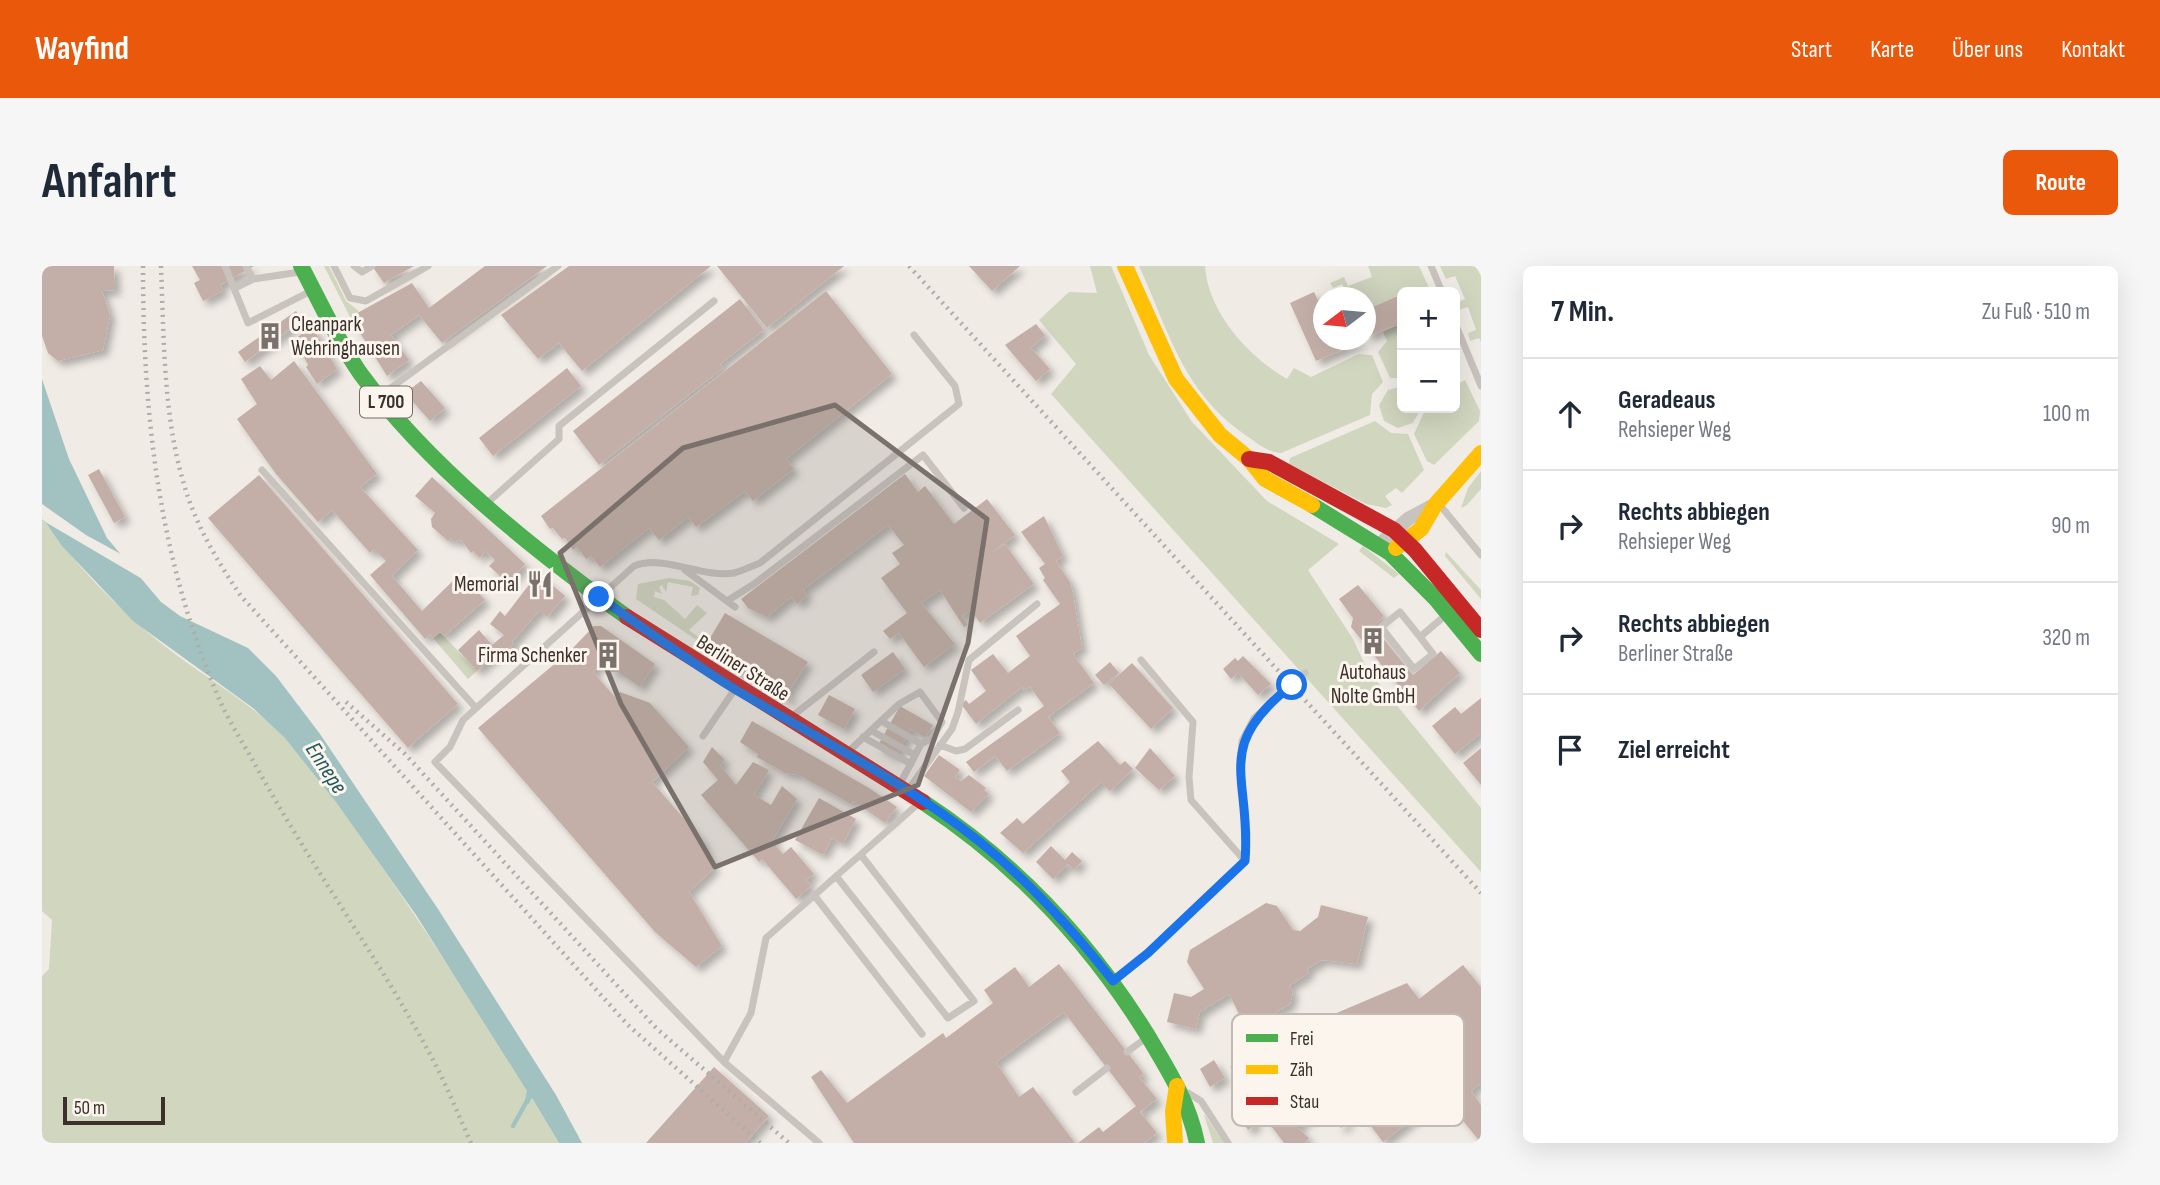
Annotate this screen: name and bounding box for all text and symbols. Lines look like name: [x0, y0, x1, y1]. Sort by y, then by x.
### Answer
text: Wayfind: [35, 29, 129, 69]
text: Start: [1791, 35, 1832, 64]
text: Karte: [1870, 35, 1914, 64]
text: Über uns: [1952, 35, 2023, 64]
text: Kontakt: [2061, 35, 2125, 64]
button: Route: [2003, 150, 2118, 215]
text: Anfahrt: [42, 153, 176, 212]
north arrow: [1313, 287, 1376, 350]
map controls: [1397, 287, 1460, 413]
button: +: [1397, 287, 1460, 350]
text: 7 Min.: [1551, 294, 1614, 330]
text: Zu Fuß · 510 m: [1982, 298, 2090, 326]
place label: Cleanpark Wehringhausen: [291, 312, 400, 361]
building icon: Cleanpark Wehringhausen: [255, 321, 285, 351]
button: −: [1397, 350, 1460, 413]
text: Geradeaus: [1618, 385, 1716, 416]
road number: L 700: [360, 386, 412, 418]
icon: ahead: [1551, 395, 1589, 433]
text: 100 m: [2043, 400, 2090, 428]
text: Rehsieper Weg: [1618, 416, 1731, 444]
text: Rechts abbiegen: [1618, 497, 1770, 528]
icon: right: [1551, 507, 1589, 545]
text: 90 m: [2051, 512, 2090, 540]
text: Rehsieper Weg: [1618, 528, 1731, 556]
restaurant icon: Memorial: [525, 569, 555, 599]
place label: Memorial: [454, 572, 519, 597]
route end: [583, 581, 614, 612]
text: Rechts abbiegen: [1618, 609, 1770, 640]
icon: right: [1551, 619, 1589, 657]
text: 320 m: [2042, 624, 2090, 652]
building icon: Autohaus Nolte GmbH: [1358, 626, 1388, 656]
street label: Berliner Straße: [692, 629, 794, 707]
building icon: Firma Schenker: [593, 640, 623, 670]
text: Berliner Straße: [1618, 640, 1733, 668]
place label: Firma Schenker: [478, 643, 587, 668]
place label: Autohaus Nolte GmbH: [1331, 660, 1415, 709]
route start: [1276, 669, 1307, 700]
icon: arrive: [1551, 731, 1589, 769]
text: Ziel erreicht: [1618, 735, 1730, 766]
water label: Ennepe: [299, 737, 353, 799]
legend: [1232, 1014, 1464, 1126]
text: Frei: [1290, 1028, 1314, 1051]
text: Zäh: [1290, 1059, 1313, 1082]
text: Stau: [1290, 1091, 1319, 1114]
scale bar: [63, 1094, 164, 1126]
text: 50 m: [74, 1097, 105, 1120]

